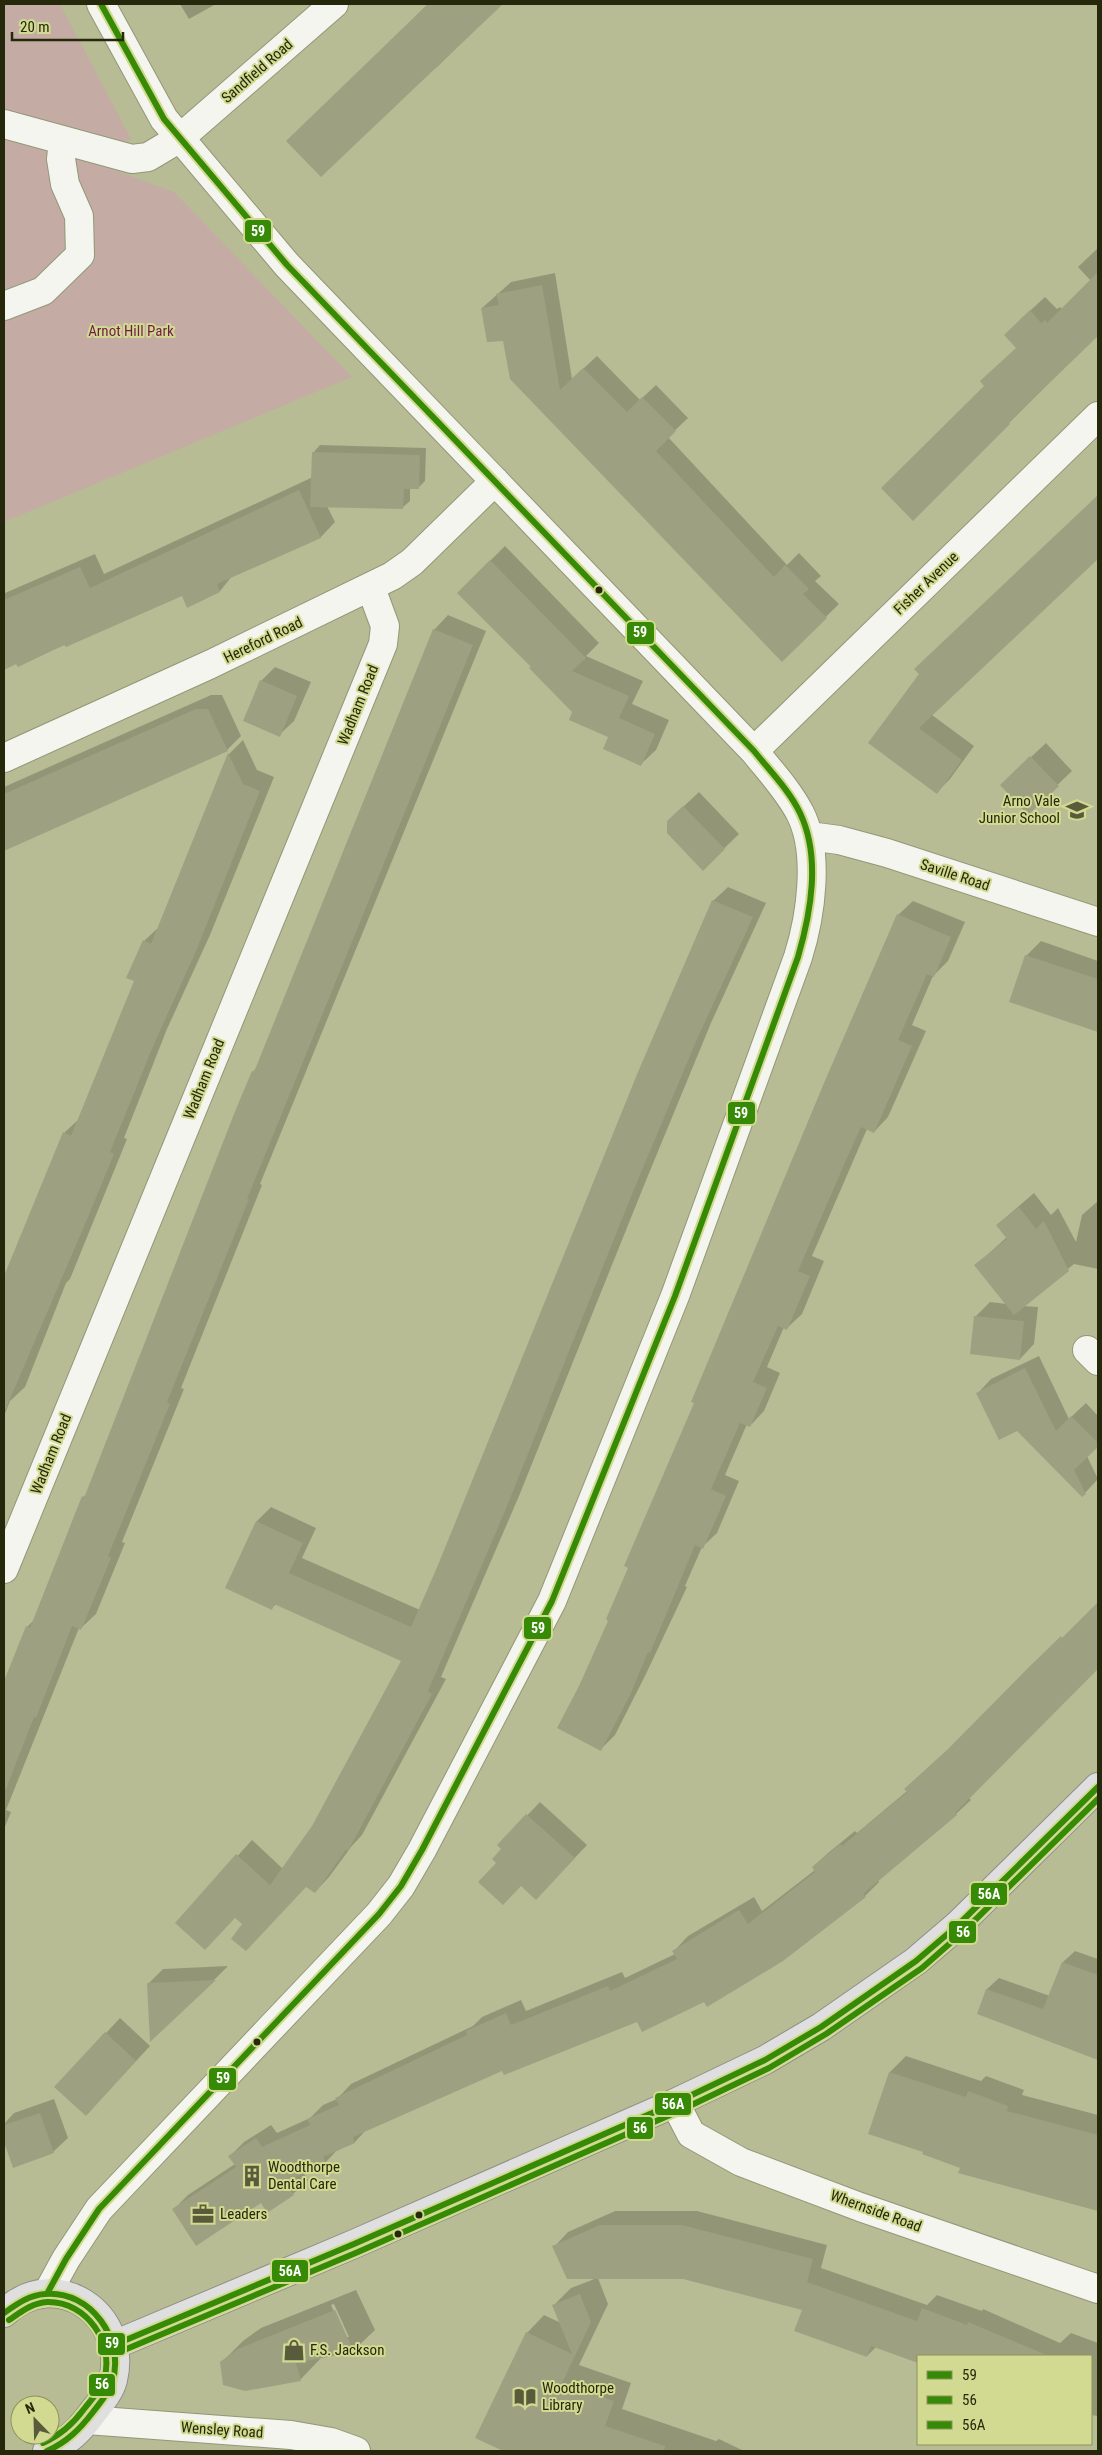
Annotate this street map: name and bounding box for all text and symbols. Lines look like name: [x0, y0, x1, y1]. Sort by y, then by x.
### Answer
scale bar: [12, 10, 124, 42]
text: 20 m: [20, 18, 50, 36]
street label: Sandfield Road: [218, 35, 296, 107]
line badge: 59: [244, 219, 272, 243]
text: 59: [251, 223, 265, 239]
park label: Arnot Hill Park: [88, 322, 174, 340]
street label: Fisher Avenue: [890, 548, 962, 618]
unlabelled marker: [594, 585, 604, 595]
street label: Hereford Road: [221, 613, 305, 667]
line badge: 59: [626, 621, 655, 645]
text: 59: [633, 624, 647, 640]
street label: Wadham Road: [334, 662, 382, 748]
place label: Arno Vale Junior School: [979, 792, 1060, 827]
school or university icon: Arno Vale Junior School: [1064, 797, 1090, 823]
street label: Saville Road: [918, 855, 992, 895]
street label: Wadham Road: [180, 1036, 228, 1122]
line badge: 59: [727, 1101, 756, 1125]
text: 59: [734, 1105, 748, 1121]
street label: Wadham Road: [27, 1411, 75, 1497]
line badge: 59: [523, 1616, 552, 1640]
text: 59: [531, 1620, 545, 1636]
line badge: 56A: [970, 1882, 1008, 1906]
text: 56A: [978, 1886, 1001, 1902]
line badge: 56: [948, 1920, 977, 1944]
text: 56: [956, 1924, 970, 1940]
unlabelled marker: [252, 2037, 262, 2047]
line badge: 59: [208, 2067, 237, 2091]
text: 59: [216, 2070, 230, 2086]
line badge: 56A: [654, 2092, 692, 2116]
text: 56A: [662, 2096, 685, 2112]
line badge: 56: [626, 2116, 654, 2140]
text: 56: [633, 2120, 647, 2136]
place label: Woodthorpe Dental Care: [268, 2158, 340, 2193]
building icon: Woodthorpe Dental Care: [239, 2163, 265, 2189]
street label: Whernside Road: [828, 2186, 924, 2236]
office icon: Leaders: [190, 2201, 216, 2227]
place label: Leaders: [220, 2205, 267, 2223]
unlabelled marker: [414, 2210, 424, 2220]
unlabelled marker: [393, 2229, 403, 2239]
line badge: 56A: [271, 2259, 309, 2283]
text: 56A: [279, 2263, 302, 2279]
line badge: 59: [97, 2332, 126, 2356]
text: 59: [105, 2335, 119, 2351]
shop icon: F.S. Jackson: [281, 2337, 307, 2363]
place label: F.S. Jackson: [310, 2341, 384, 2359]
legend: [917, 2355, 1092, 2445]
text: 59: [962, 2366, 977, 2384]
line badge: 56: [88, 2373, 116, 2397]
text: 56: [95, 2376, 109, 2392]
place label: Woodthorpe Library: [542, 2379, 614, 2414]
library icon: Woodthorpe Library: [512, 2384, 538, 2410]
text: 56: [962, 2391, 977, 2409]
north arrow: [10, 2395, 60, 2445]
text: N: [23, 2399, 37, 2417]
text: 56A: [962, 2416, 986, 2434]
street label: Wensley Road: [180, 2418, 264, 2442]

